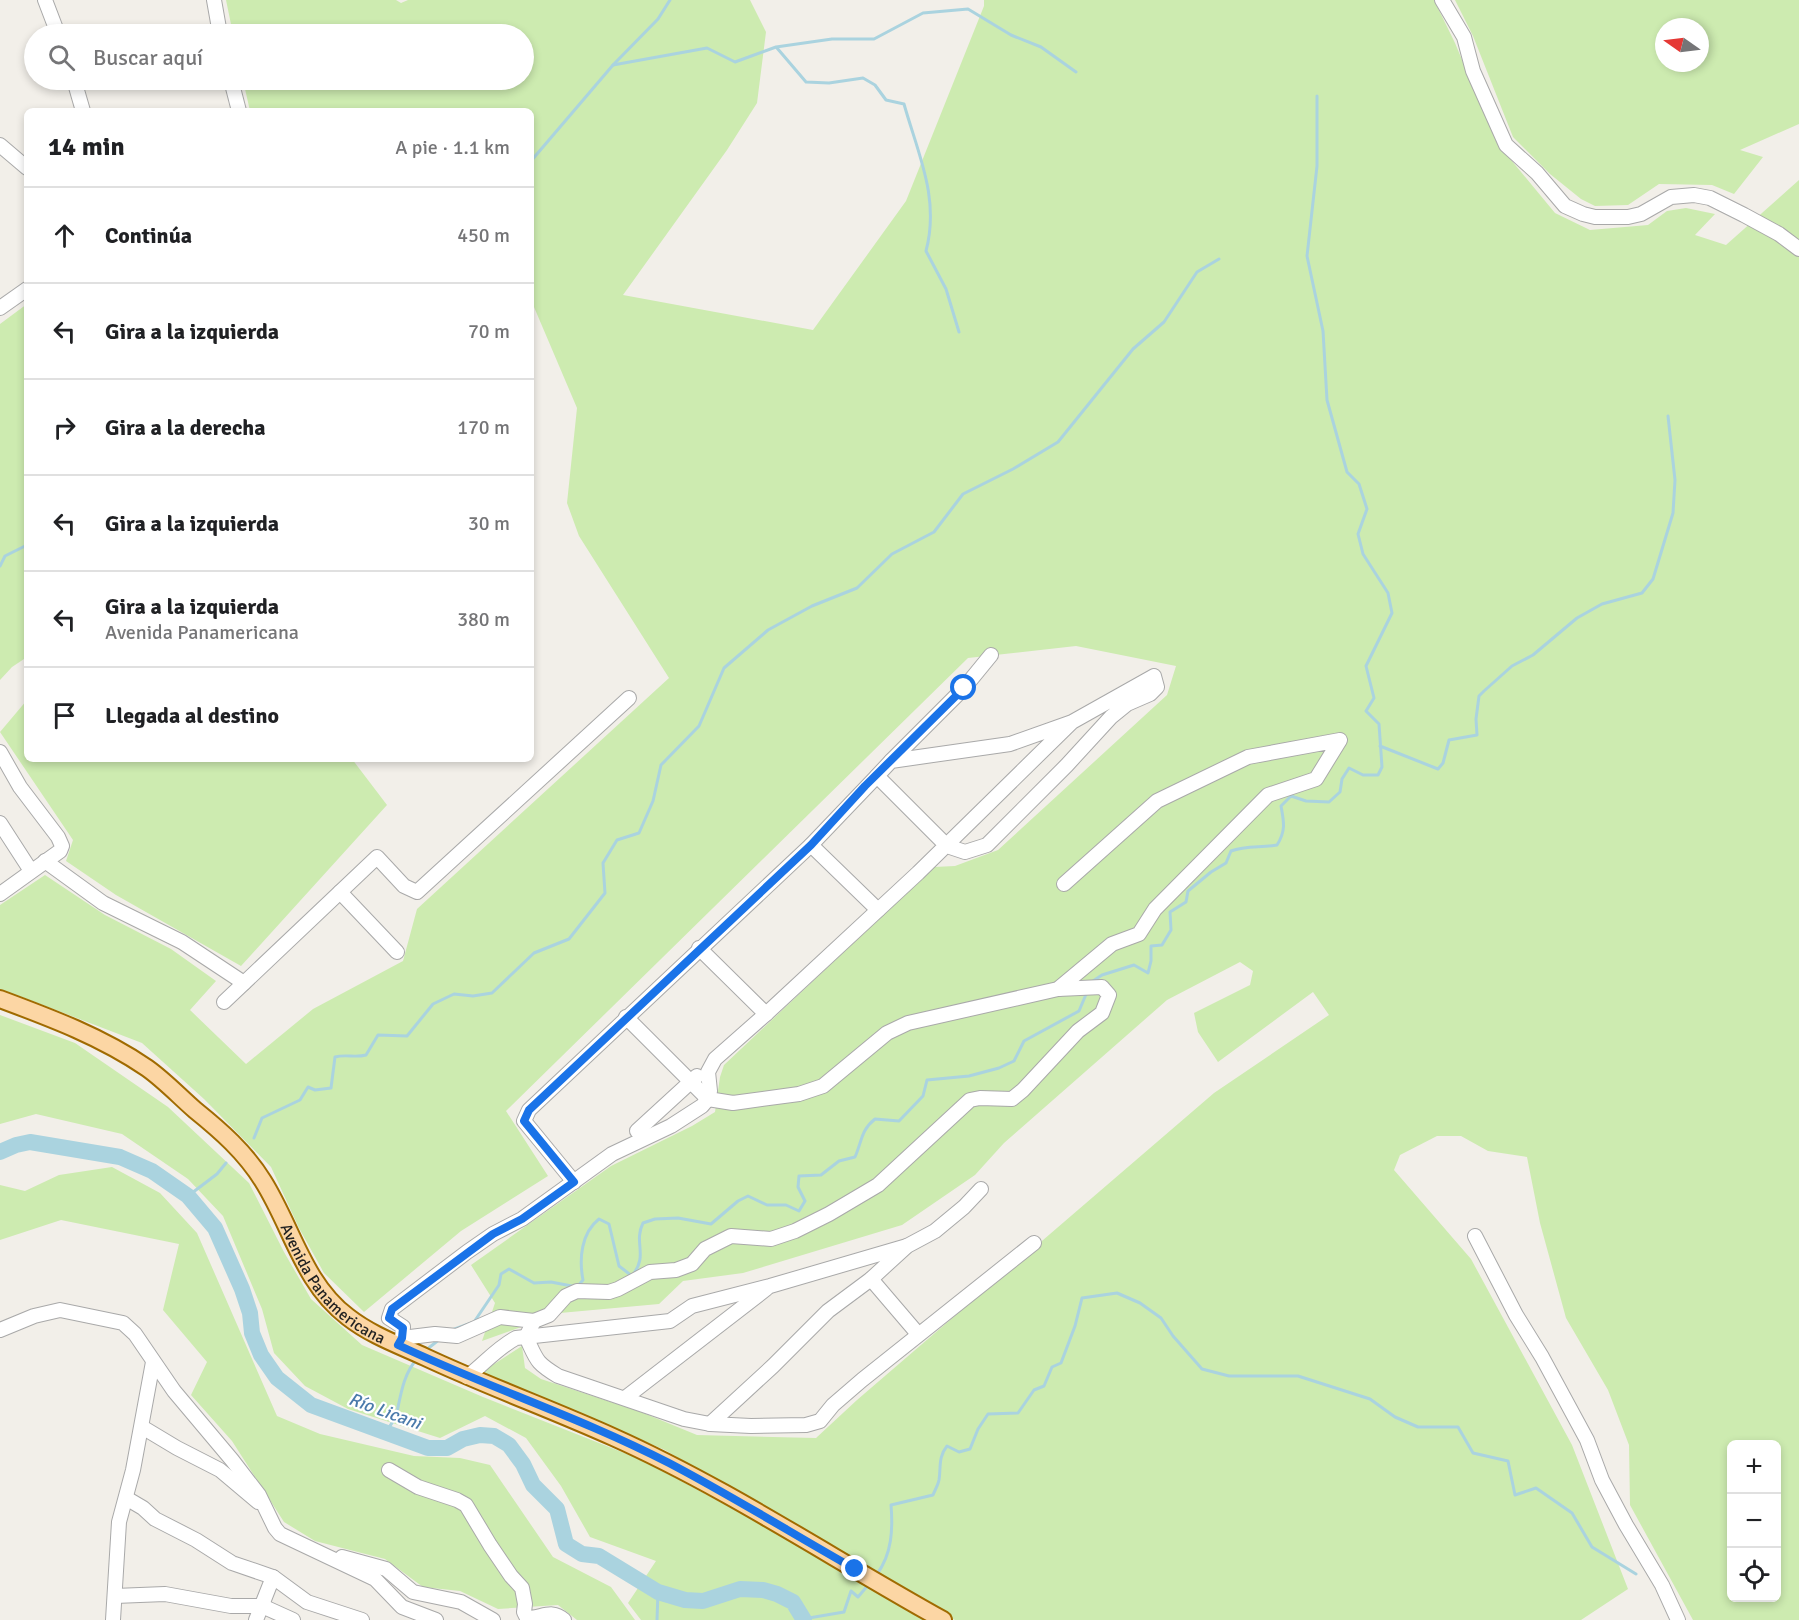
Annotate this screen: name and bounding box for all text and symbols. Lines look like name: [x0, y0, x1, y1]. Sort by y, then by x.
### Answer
north arrow: [1655, 18, 1709, 72]
search box: [24, 24, 534, 90]
icon: search: [45, 41, 78, 74]
text: Buscar aquí: [93, 44, 203, 71]
text: 14 min: [48, 131, 125, 163]
text: A pie · 1.1 km: [395, 135, 510, 160]
icon: ahead: [48, 219, 81, 252]
text: Continúa: [105, 222, 192, 249]
text: 450 m: [457, 223, 510, 248]
icon: left: [48, 315, 81, 348]
text: Gira a la izquierda: [105, 318, 279, 345]
text: 70 m: [468, 319, 510, 344]
icon: right: [48, 411, 81, 444]
text: Gira a la derecha: [105, 414, 266, 441]
text: 170 m: [457, 415, 510, 440]
icon: left: [48, 507, 81, 540]
text: Gira a la izquierda: [105, 510, 279, 537]
text: 30 m: [468, 511, 510, 536]
text: Gira a la izquierda: [105, 593, 279, 620]
icon: left: [48, 603, 81, 636]
text: 380 m: [457, 607, 510, 632]
text: Avenida Panamericana: [105, 620, 299, 645]
route start: [950, 674, 976, 700]
icon: arrive: [48, 699, 81, 732]
text: Llegada al destino: [105, 702, 279, 729]
street label: Avenida Panamericana: [276, 1221, 388, 1349]
water label: Río Licani: [346, 1388, 426, 1435]
map controls: [1727, 1440, 1781, 1602]
button: +: [1727, 1440, 1781, 1494]
button: −: [1727, 1494, 1781, 1548]
button: locate: [1727, 1548, 1781, 1602]
route end: [841, 1555, 867, 1581]

